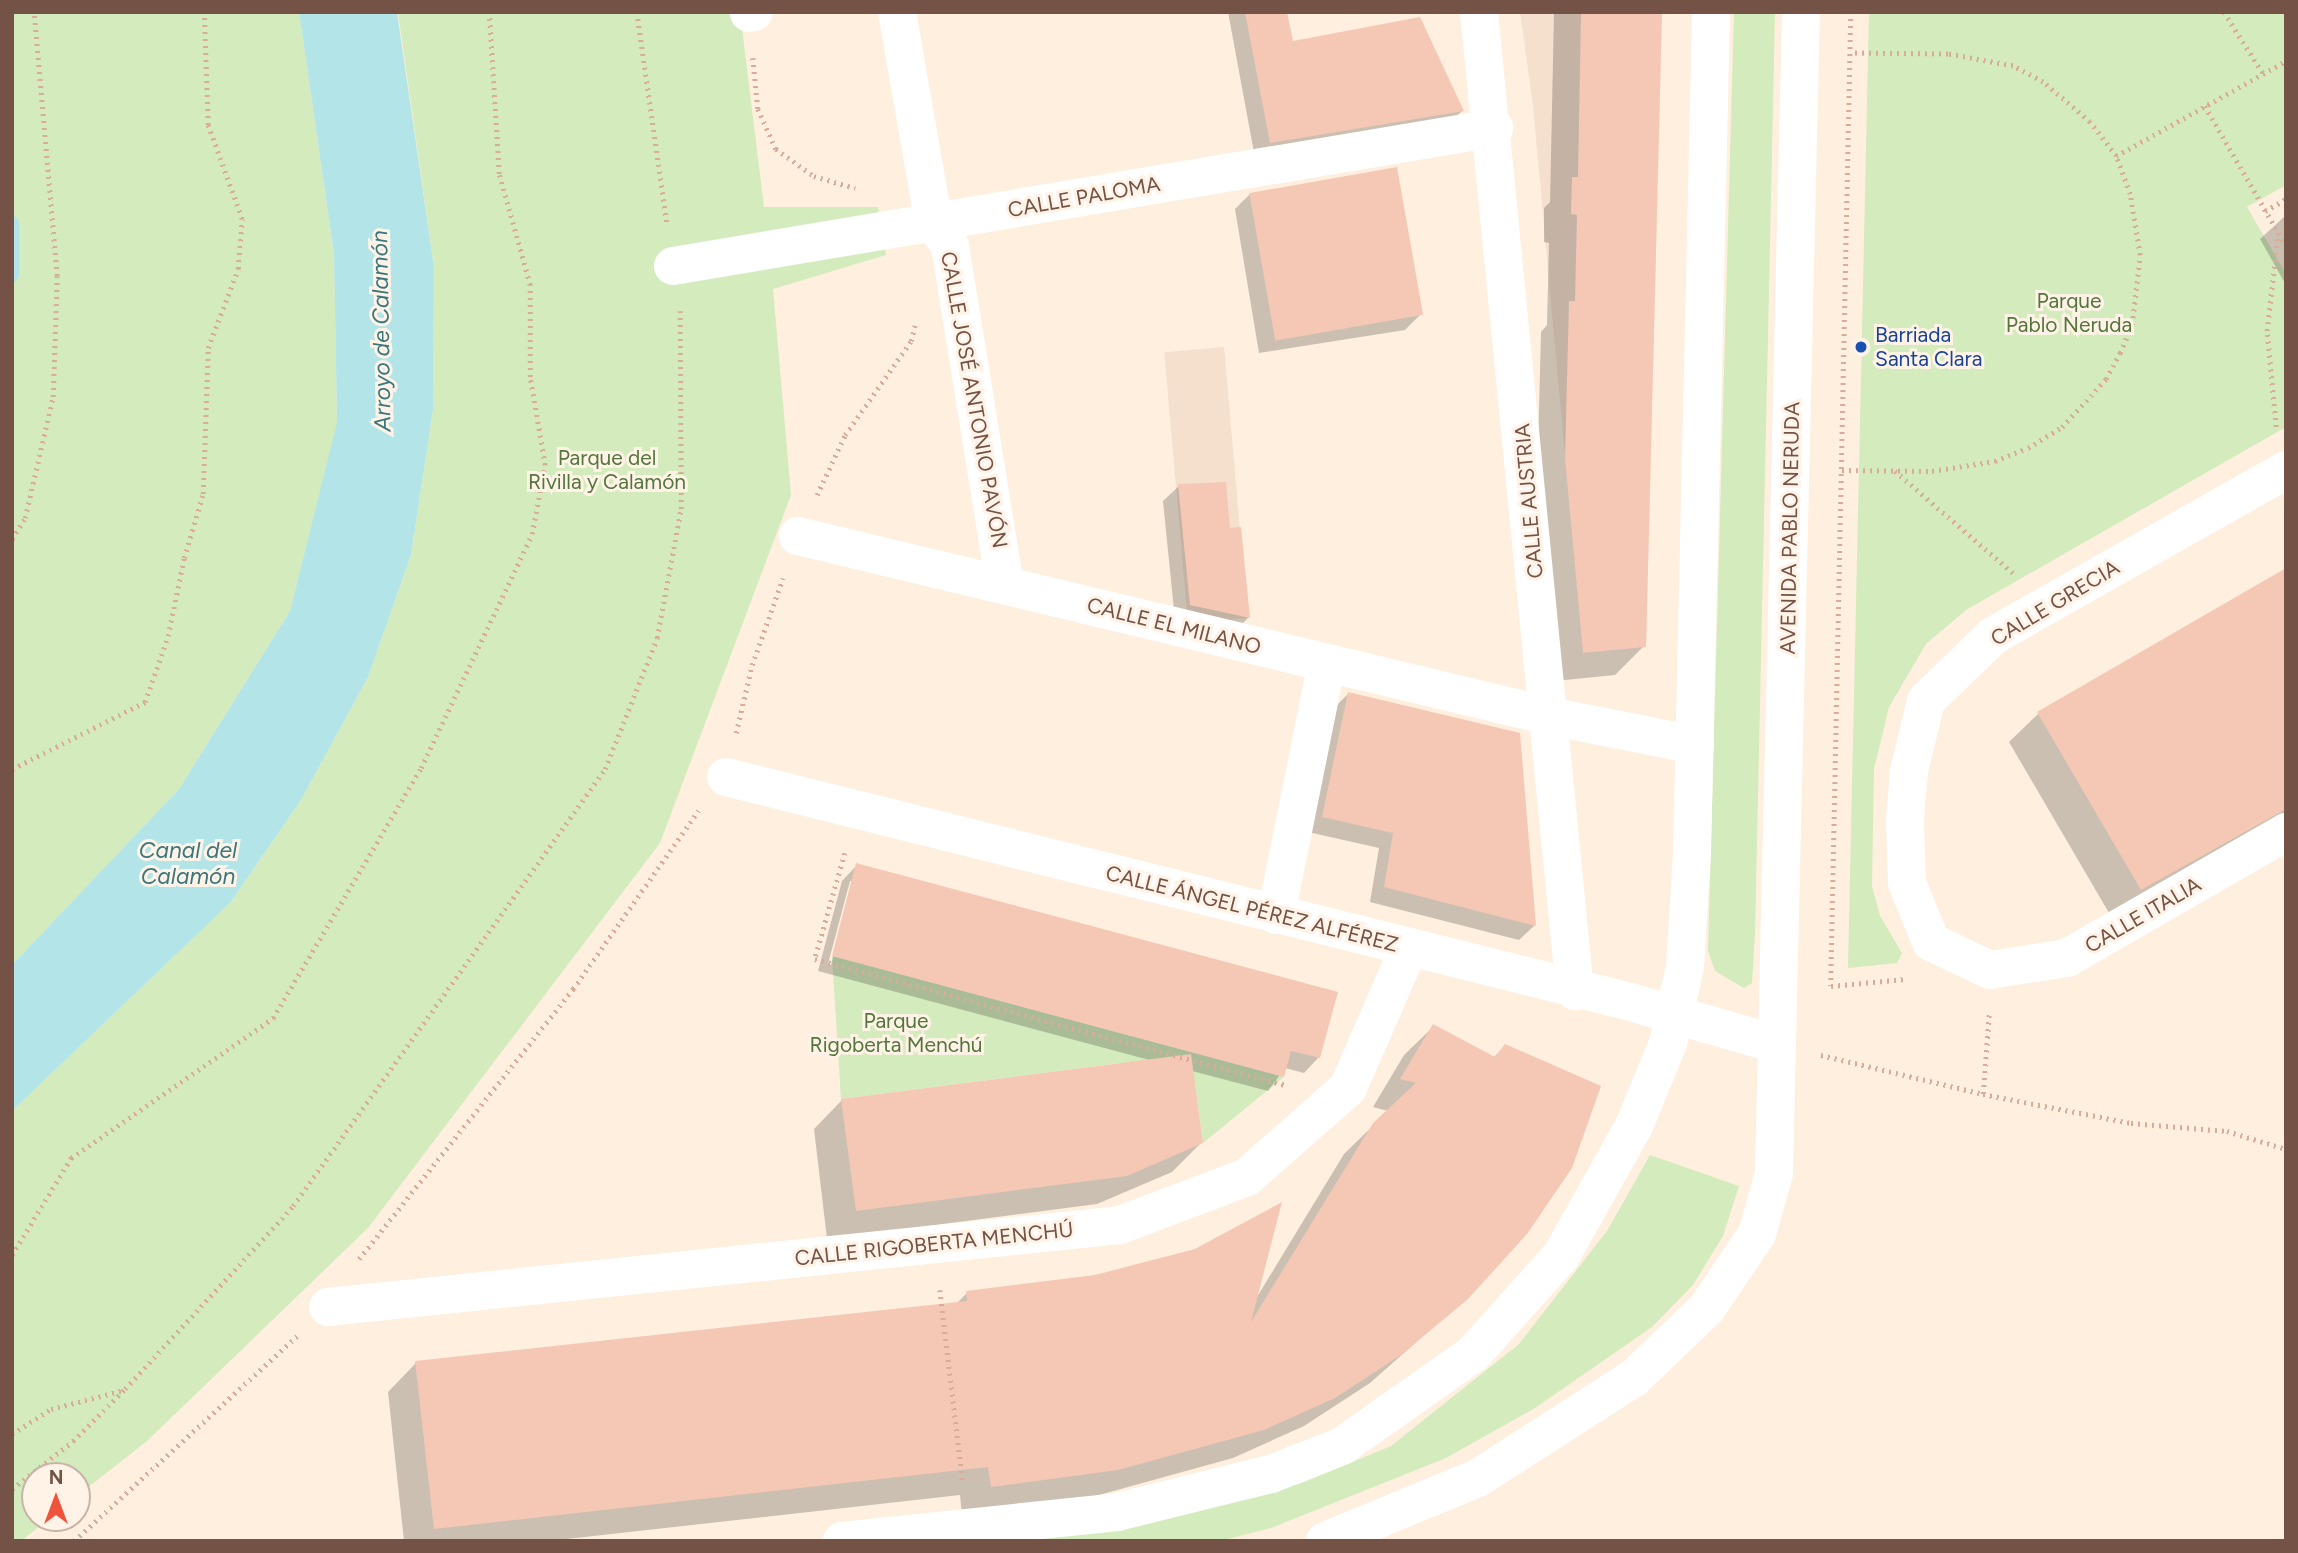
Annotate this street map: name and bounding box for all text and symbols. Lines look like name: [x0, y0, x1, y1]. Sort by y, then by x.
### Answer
street label: CALLE PALOMA: [1006, 171, 1162, 223]
water label: Arroyo de Calamón: [365, 230, 397, 432]
street label: CALLE JOSÉ ANTONIO PAVÓN: [935, 250, 1013, 550]
park label: Parque Pablo Neruda: [2006, 288, 2132, 338]
place label: Barriada Santa Clara: [1875, 322, 1982, 372]
marker: Barriada Santa Clara: [1853, 339, 1869, 355]
street label: AVENIDA PABLO NERUDA: [1775, 401, 1805, 655]
street label: CALLE AUSTRIA: [1510, 422, 1548, 580]
park label: Parque del Rivilla y Calamón: [528, 445, 686, 495]
street label: CALLE GRECIA: [1986, 555, 2124, 651]
street label: CALLE EL MILANO: [1084, 592, 1264, 660]
water label: Canal del Calamón: [139, 836, 237, 890]
street label: CALLE ÁNGEL PÉREZ ALFÉREZ: [1103, 860, 1401, 958]
street label: CALLE ITALIA: [2081, 872, 2205, 958]
park label: Parque Rigoberta Menchú: [810, 1008, 982, 1058]
street label: CALLE RIGOBERTA MENCHÚ: [793, 1217, 1075, 1271]
north arrow: [21, 1462, 91, 1532]
text: N: [49, 1466, 63, 1489]

